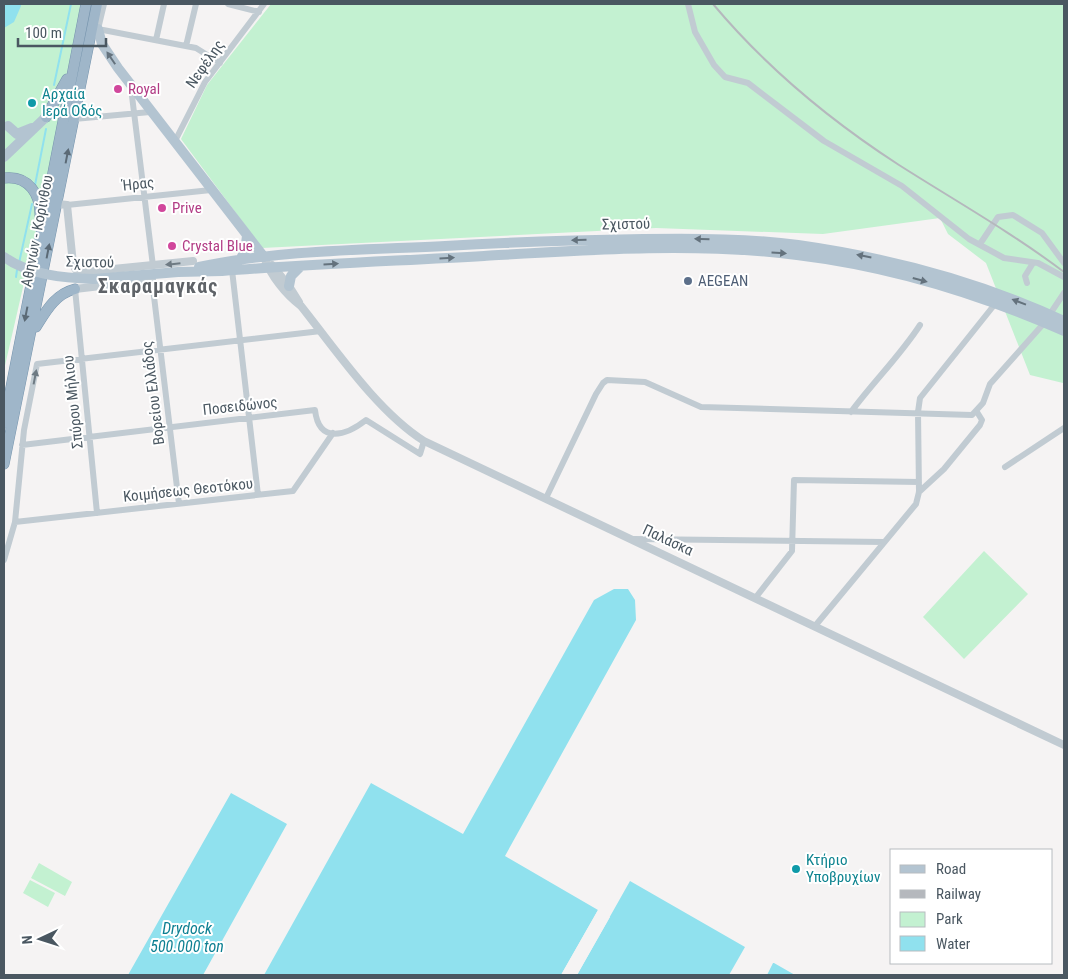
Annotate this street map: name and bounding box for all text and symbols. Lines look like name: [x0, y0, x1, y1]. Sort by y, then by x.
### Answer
scale bar: [18, 15, 105, 47]
text: 100 m: [25, 24, 62, 42]
street label: Νεφέλης: [182, 36, 228, 92]
one-way arrow: [106, 52, 116, 65]
place label: Royal: [128, 80, 160, 98]
marker: Royal: [112, 83, 124, 95]
place label: Αρχαία Ιερά Οδός: [42, 85, 102, 120]
marker: Αρχαία Ιερά Οδός: [26, 97, 38, 109]
one-way arrow: [63, 148, 71, 163]
street label: Αθηνών - Κορίνθου: [17, 173, 57, 289]
street label: Ήρας: [120, 173, 155, 195]
place label: Prive: [172, 199, 202, 217]
marker: Prive: [156, 202, 168, 214]
street label: Σχιστού: [602, 215, 650, 233]
one-way arrow: [694, 235, 710, 243]
one-way arrow: [571, 236, 587, 244]
place label: Crystal Blue: [182, 237, 253, 255]
marker: Crystal Blue: [166, 240, 178, 252]
one-way arrow: [44, 244, 52, 259]
one-way arrow: [771, 250, 787, 258]
one-way arrow: [856, 252, 871, 260]
street label: Σχιστού: [66, 253, 114, 271]
one-way arrow: [440, 253, 456, 261]
one-way arrow: [165, 260, 181, 268]
one-way arrow: [323, 260, 339, 268]
place label: AEGEAN: [698, 272, 748, 290]
district label: Σκαραμαγκάς: [98, 274, 218, 298]
marker: AEGEAN: [682, 275, 694, 287]
one-way arrow: [913, 276, 928, 284]
one-way arrow: [1011, 298, 1026, 306]
one-way arrow: [22, 307, 30, 322]
street label: Βορείου Ελλάδος: [138, 340, 168, 446]
street label: Σπύρου Μήλιου: [59, 355, 87, 449]
one-way arrow: [31, 369, 39, 385]
street label: Ποσειδώνος: [202, 393, 278, 419]
street label: Κοιμήσεως Θεοτόκου: [122, 474, 254, 506]
street label: Παλάσκα: [640, 520, 697, 560]
legend: [890, 849, 1053, 964]
place label: Κτήριο Υποβρυχίων: [806, 851, 881, 886]
text: Road: [936, 860, 966, 878]
marker: Κτήριο Υποβρυχίων: [790, 863, 802, 875]
text: Railway: [936, 885, 981, 903]
text: Park: [936, 910, 963, 928]
north arrow: [15, 914, 65, 964]
water label: Drydock 500.000 ton: [150, 919, 224, 956]
text: N: [19, 935, 35, 945]
text: Water: [936, 935, 971, 953]

